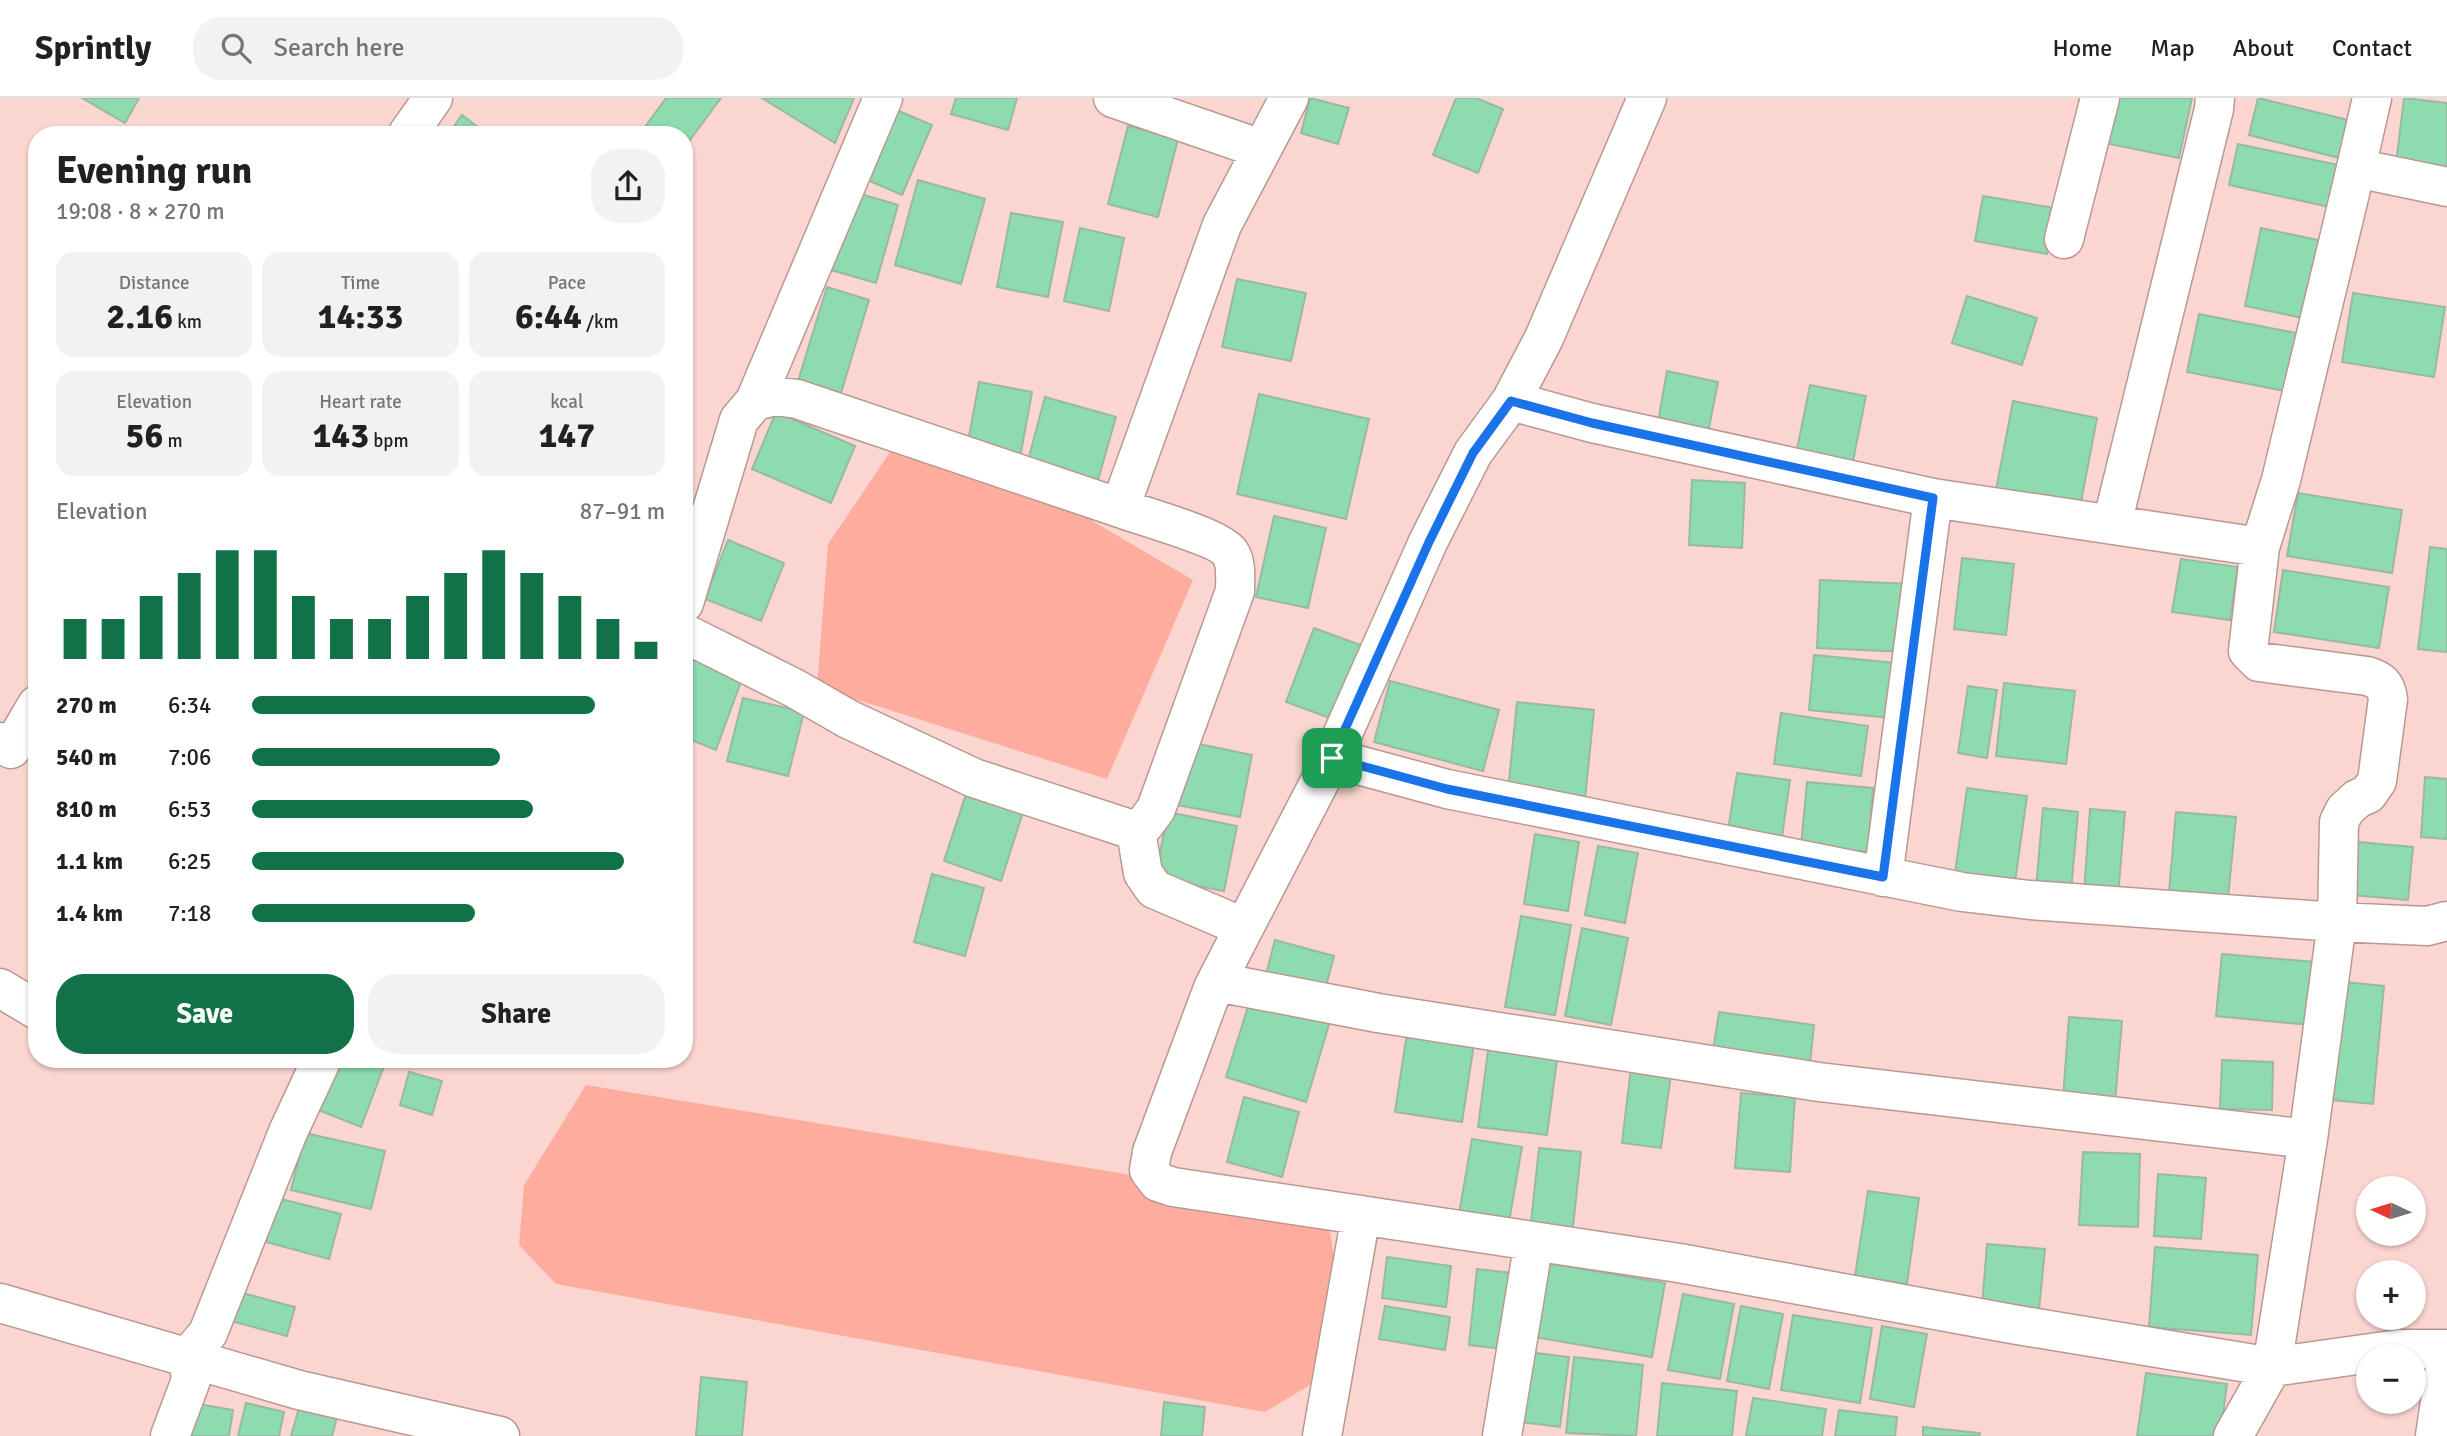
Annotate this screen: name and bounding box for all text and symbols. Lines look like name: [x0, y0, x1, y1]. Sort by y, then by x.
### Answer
search box: [193, 17, 683, 80]
text: Sprintly: [35, 28, 151, 69]
icon: search: [217, 29, 255, 67]
text: Search here: [273, 32, 405, 64]
text: Home: [2052, 33, 2112, 63]
text: Map: [2150, 33, 2195, 63]
text: About: [2233, 33, 2294, 63]
text: Contact: [2332, 33, 2412, 63]
text: Evening run: [56, 147, 252, 194]
button: share: [591, 149, 665, 223]
text: 19:08 · 8 × 270 m: [56, 197, 225, 226]
text: Distance: [119, 271, 190, 295]
text: Time: [341, 271, 380, 295]
text: Pace: [548, 271, 586, 295]
text: 2.16: [106, 295, 173, 338]
text: 14:33: [318, 295, 403, 338]
text: 6:44: [515, 295, 582, 338]
text: km: [173, 310, 202, 334]
text: /km: [582, 310, 619, 334]
text: Elevation: [116, 390, 192, 414]
text: Heart rate: [319, 390, 402, 414]
text: kcal: [550, 390, 583, 414]
text: 56: [126, 414, 163, 457]
text: 143: [312, 414, 369, 457]
text: 147: [538, 414, 595, 457]
text: m: [163, 429, 183, 453]
text: bpm: [369, 429, 409, 453]
text: Elevation: [56, 497, 148, 526]
text: 87–91 m: [580, 497, 665, 526]
text: 270 m: [56, 691, 117, 720]
text: 6:34: [168, 691, 211, 720]
pin: [1302, 728, 1362, 788]
icon: arrive: [1313, 739, 1351, 777]
text: 540 m: [56, 743, 117, 772]
text: 7:06: [168, 743, 211, 772]
text: 810 m: [56, 795, 117, 824]
text: 6:53: [168, 795, 211, 824]
text: 1.1 km: [56, 847, 123, 876]
text: 6:25: [168, 847, 211, 876]
text: 1.4 km: [56, 899, 123, 928]
text: 7:18: [168, 899, 211, 928]
button: Save: [56, 974, 354, 1054]
button: Share: [368, 974, 665, 1054]
north arrow: [2356, 1176, 2426, 1246]
map controls: [2356, 1176, 2426, 1414]
button: +: [2356, 1260, 2426, 1330]
button: −: [2356, 1344, 2426, 1414]

